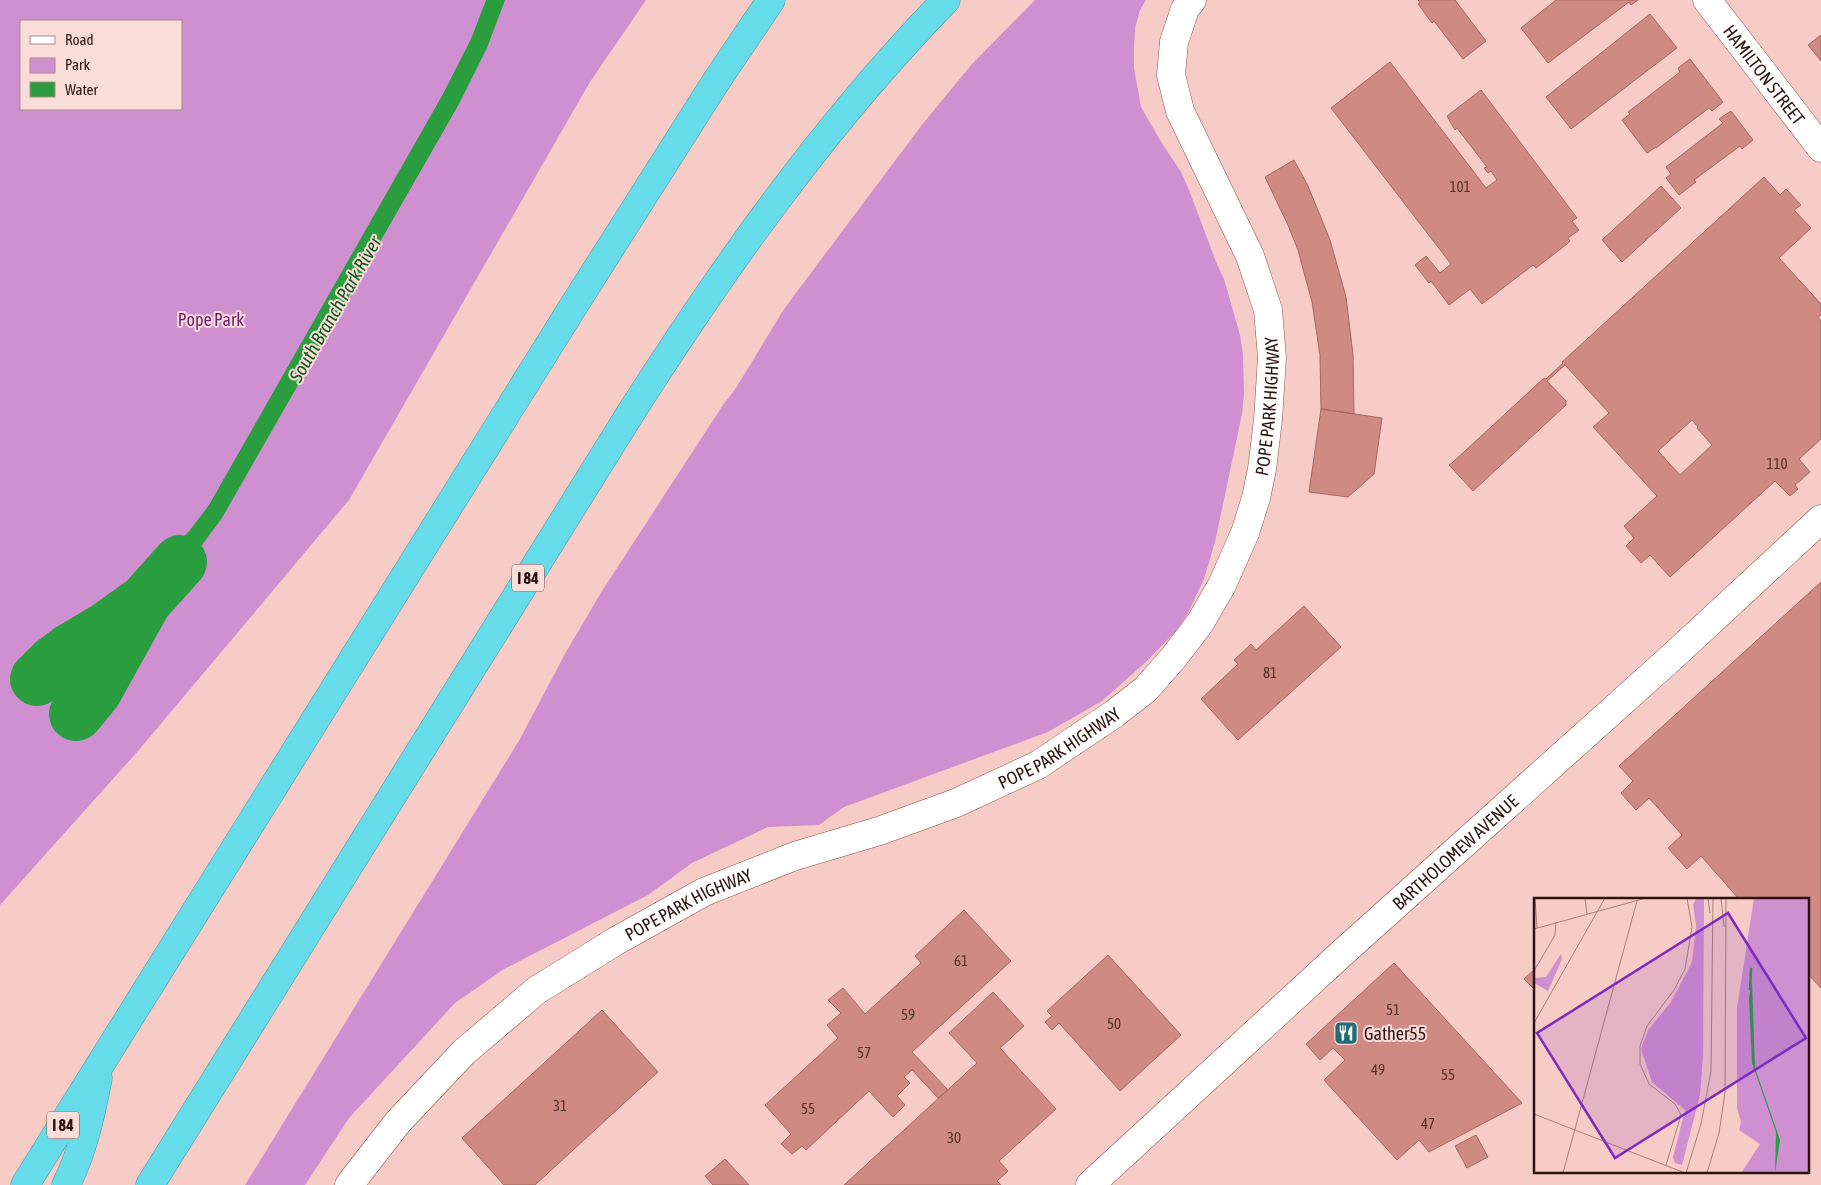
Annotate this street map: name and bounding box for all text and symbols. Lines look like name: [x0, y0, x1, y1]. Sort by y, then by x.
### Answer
legend: [20, 20, 182, 110]
street label: HAMILTON STREET: [1719, 20, 1809, 129]
text: Road: [65, 31, 94, 48]
text: Park: [65, 56, 90, 73]
text: Water: [65, 81, 98, 98]
house number: 101: [1449, 178, 1471, 195]
water label: South Branch Park River: [284, 231, 386, 387]
park label: Pope Park: [178, 309, 244, 330]
street label: POPE PARK HIGHWAY: [1250, 336, 1283, 477]
house number: 110: [1766, 455, 1788, 472]
road number: I 84: [512, 564, 544, 592]
house number: 81: [1263, 664, 1277, 681]
street label: POPE PARK HIGHWAY: [995, 703, 1124, 793]
street label: BARTHOLOMEW AVENUE: [1388, 790, 1522, 914]
street label: POPE PARK HIGHWAY: [621, 864, 754, 945]
inset map: [1534, 898, 1808, 1172]
house number: 61: [954, 952, 968, 969]
house number: 51: [1386, 1001, 1400, 1018]
house number: 59: [901, 1006, 915, 1023]
house number: 50: [1107, 1015, 1121, 1032]
restaurant icon: Gather55: [1333, 1020, 1359, 1046]
place label: Gather55: [1364, 1023, 1426, 1044]
house number: 57: [857, 1044, 871, 1061]
house number: 49: [1371, 1061, 1385, 1078]
house number: 55: [1441, 1066, 1455, 1083]
house number: 31: [553, 1097, 567, 1114]
house number: 55: [801, 1100, 815, 1117]
road number: I 84: [47, 1112, 79, 1138]
house number: 47: [1421, 1115, 1435, 1132]
house number: 30: [947, 1129, 961, 1146]

